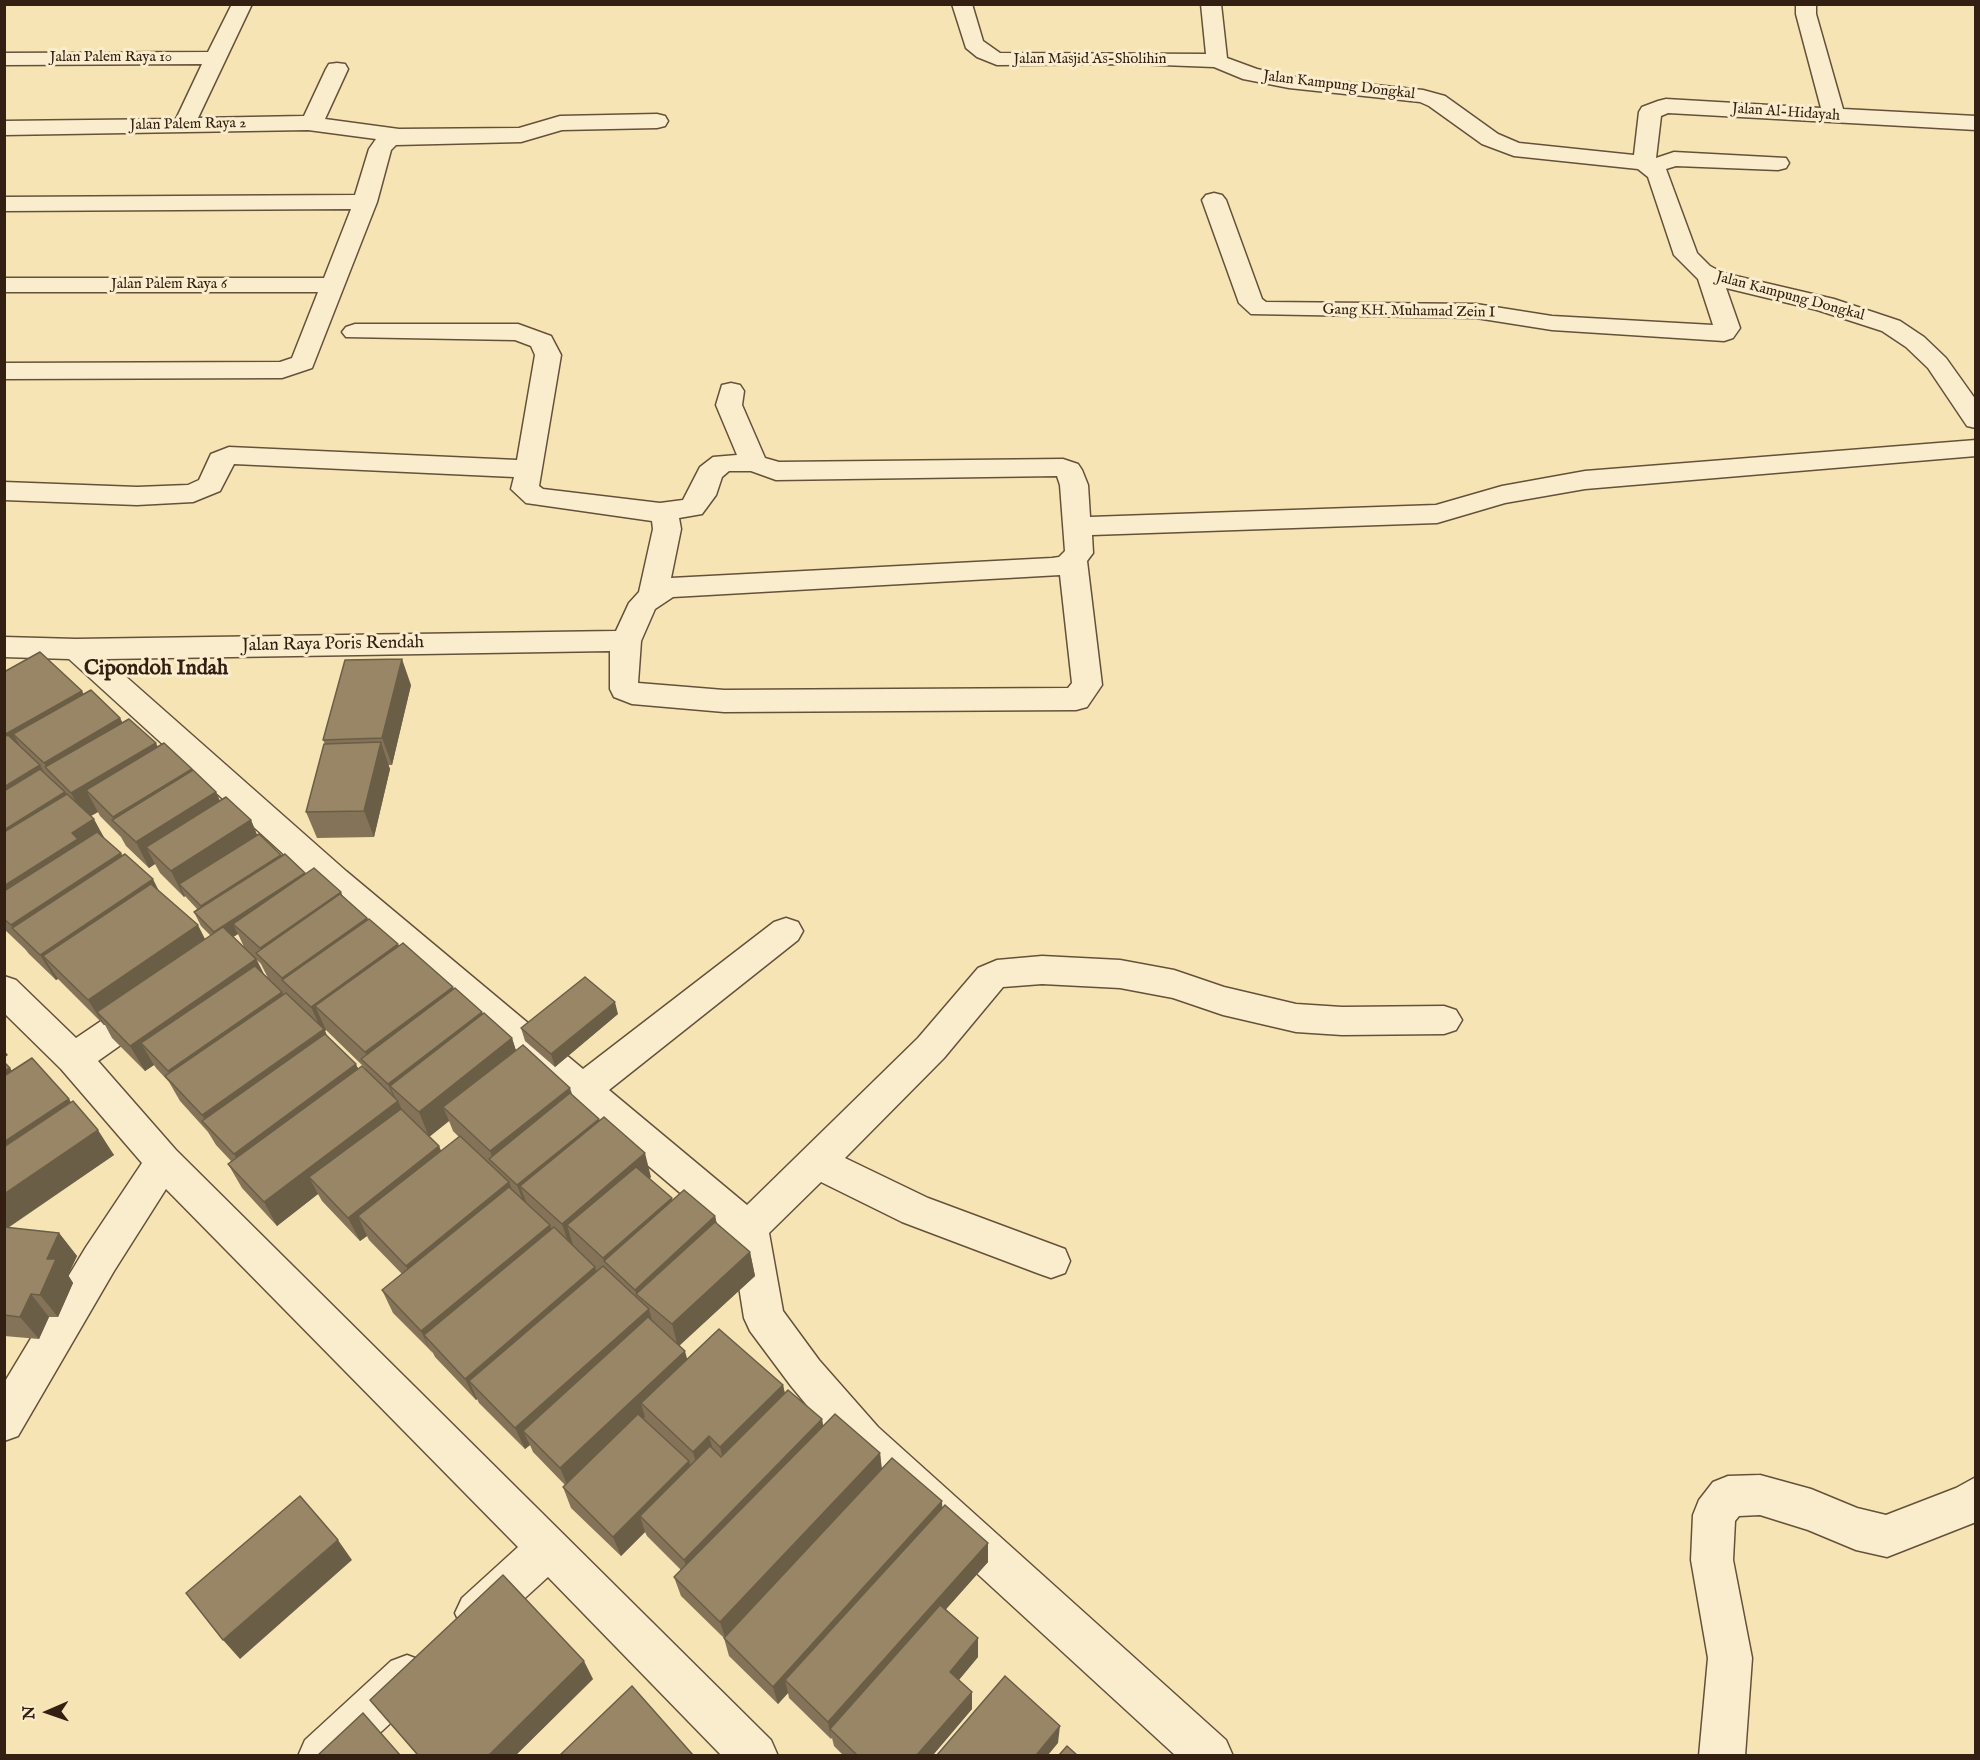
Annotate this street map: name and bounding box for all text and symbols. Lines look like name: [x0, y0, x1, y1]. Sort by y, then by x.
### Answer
street label: Jalan Palem Raya 10: [50, 49, 172, 67]
street label: Jalan Masjid As-Sholihin: [1014, 51, 1166, 69]
street label: Jalan Kampung Dongkal: [1262, 68, 1416, 104]
street label: Jalan Al-Hidayah: [1731, 100, 1841, 126]
street label: Jalan Palem Raya 2: [130, 115, 246, 135]
street label: Jalan Kampung Dongkal: [1714, 269, 1866, 325]
street label: Jalan Palem Raya 6: [111, 276, 227, 294]
street label: Gang KH. Muhamad Zein I: [1323, 301, 1495, 323]
street label: Jalan Raya Poris Rendah: [242, 633, 424, 657]
district label: Cipondoh Indah: [84, 657, 228, 683]
north arrow: [18, 1682, 78, 1742]
text: N: [20, 1705, 40, 1720]

